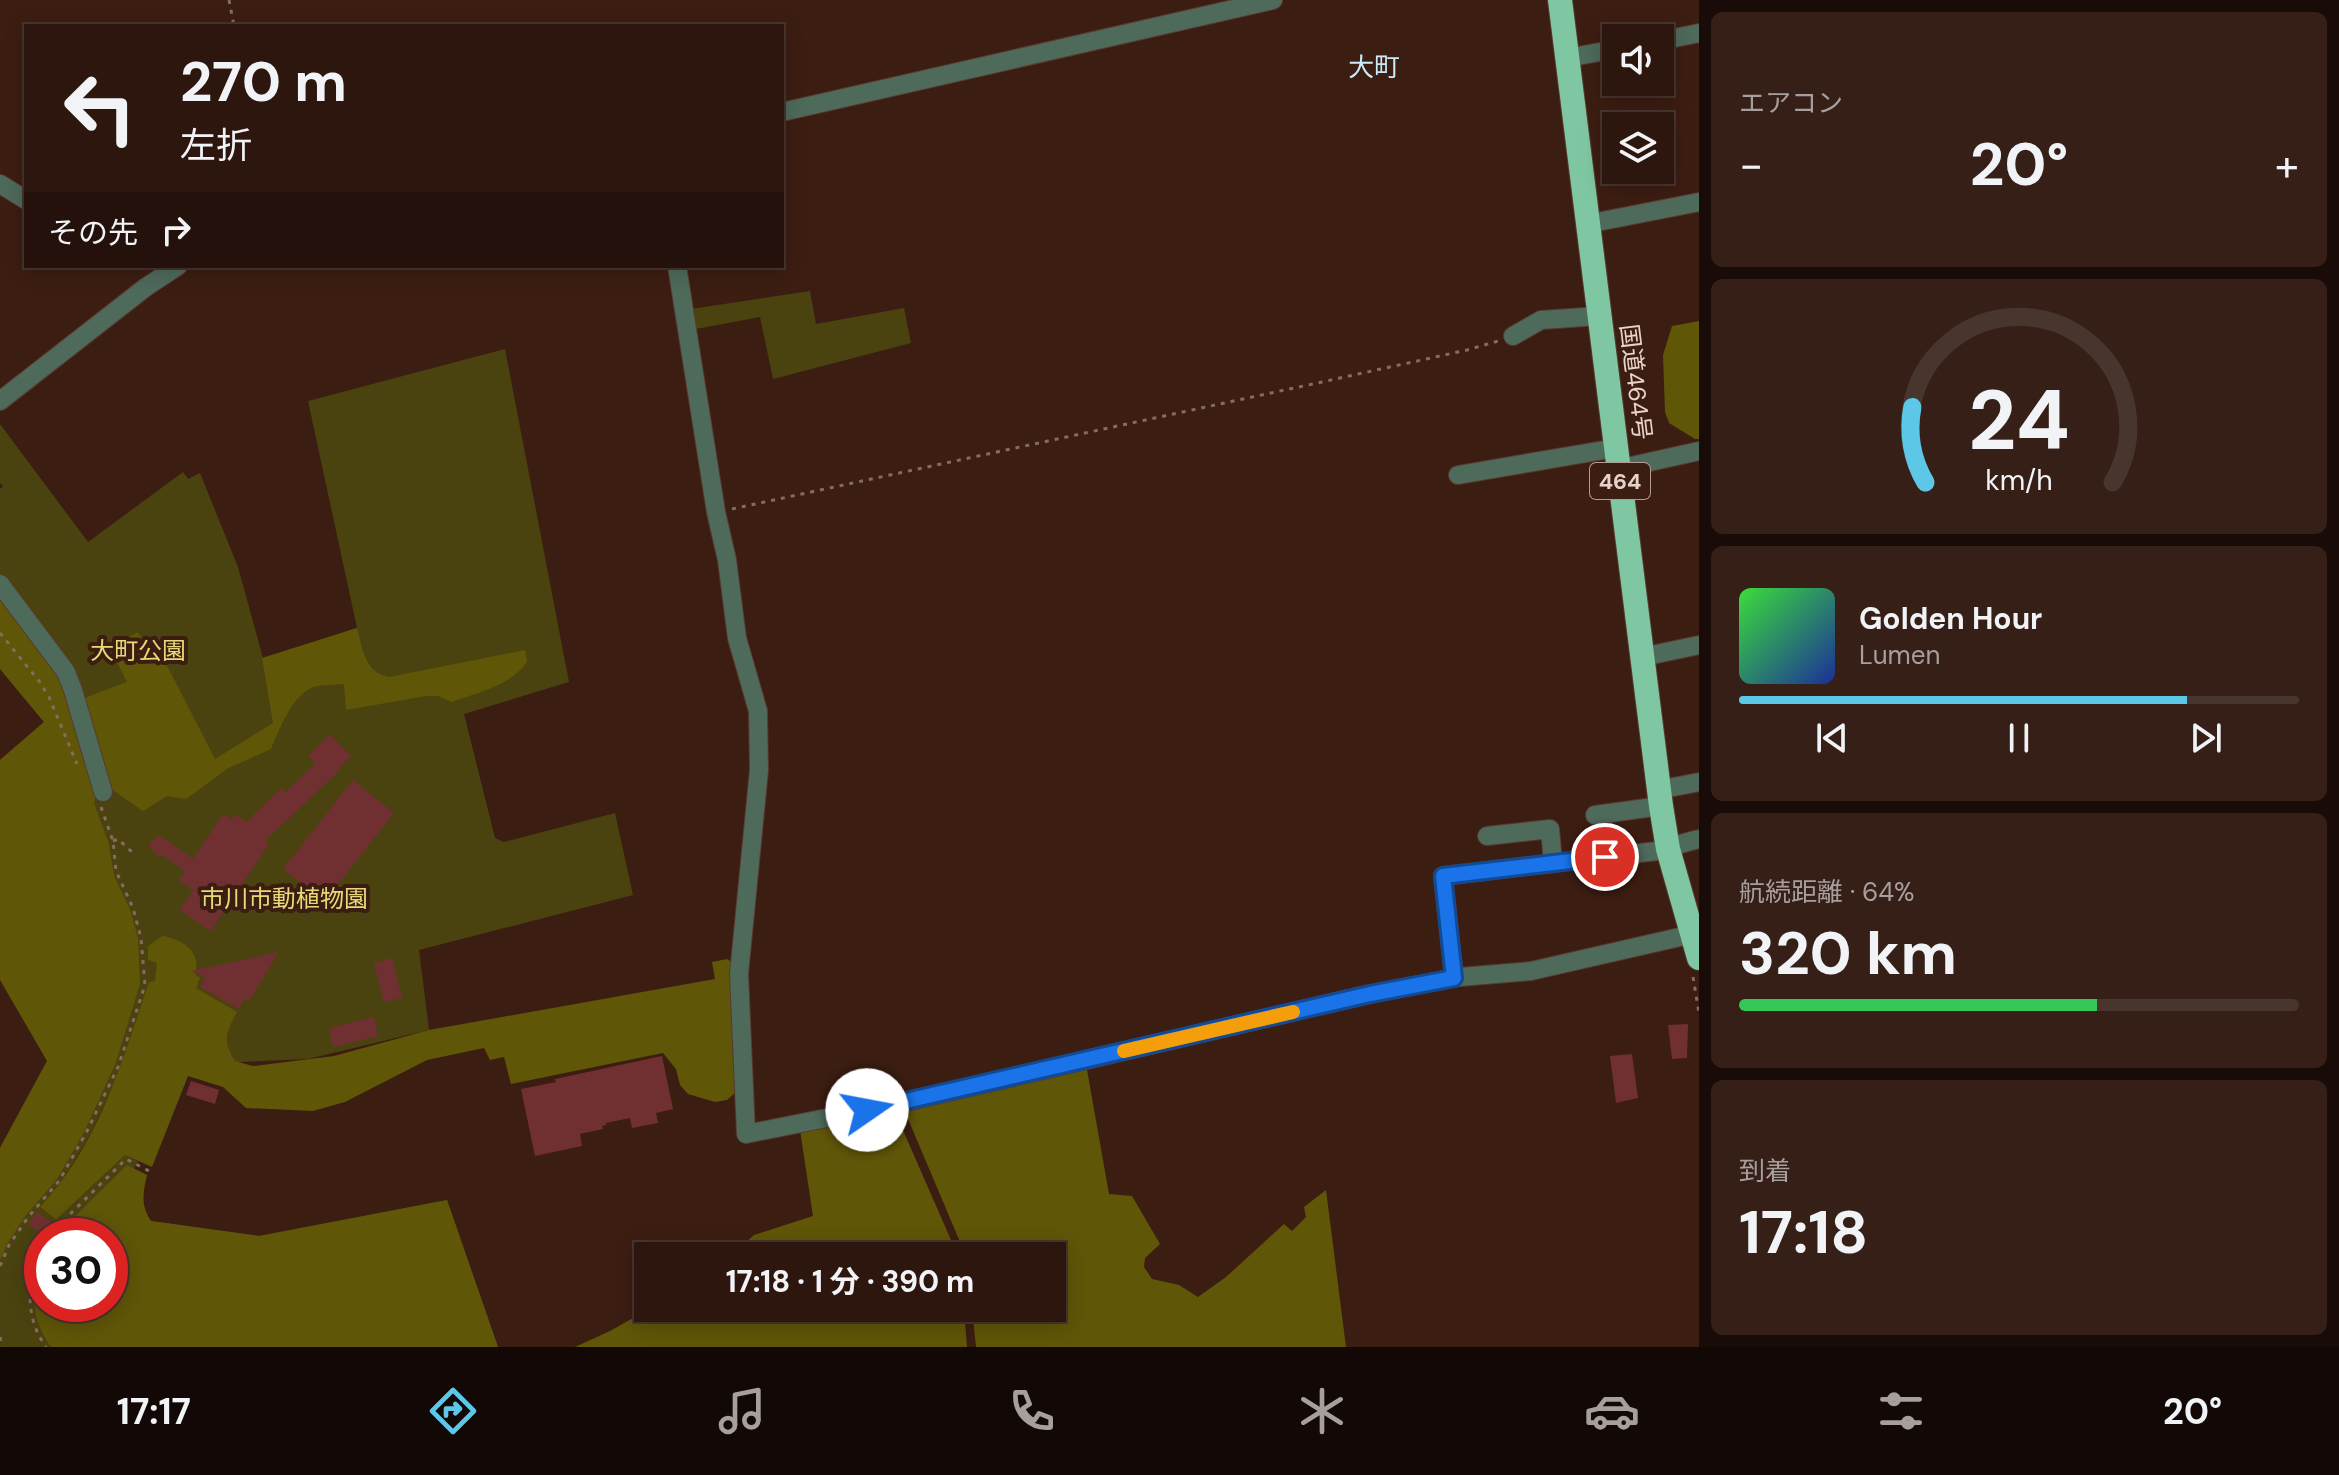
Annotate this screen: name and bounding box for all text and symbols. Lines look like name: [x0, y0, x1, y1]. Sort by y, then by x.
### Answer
map controls: [1602, 24, 1674, 184]
button: sound: [1602, 24, 1674, 96]
text: 270 m: [180, 45, 347, 118]
district label: 大町: [1348, 50, 1400, 84]
icon: left: [48, 56, 152, 160]
text: エアコン: [1739, 86, 1843, 120]
button: layers: [1602, 112, 1674, 184]
text: 左折: [180, 122, 252, 169]
text: 20°: [1970, 125, 2068, 204]
text: −: [1739, 136, 1763, 194]
text: +: [2275, 136, 2299, 194]
icon: right: [154, 208, 198, 252]
text: その先: [48, 213, 138, 252]
street label: 国道464号: [1614, 322, 1658, 442]
text: 24: [1968, 365, 2070, 474]
text: km/h: [1985, 462, 2053, 499]
road number: 464: [1590, 463, 1650, 499]
text: Golden Hour: [1859, 599, 2042, 638]
park label: 大町公園: [90, 635, 186, 666]
text: Lumen: [1859, 638, 1940, 672]
icon: previous: [1810, 716, 1854, 760]
icon: pause: [1997, 716, 2041, 760]
icon: next: [2184, 716, 2228, 760]
pin: [1571, 823, 1639, 891]
icon: arrive: [1583, 835, 1627, 879]
text: 航続距離 · 64%: [1739, 875, 1914, 909]
park label: 市川市動植物園: [200, 883, 368, 914]
text: 320 km: [1739, 914, 1957, 993]
position arrow: [825, 1068, 909, 1152]
text: 到着: [1739, 1154, 1791, 1188]
text: 17:18: [1739, 1193, 1868, 1272]
speed limit sign: 30: [24, 1218, 128, 1322]
text: 17:18 · 1 分 · 390 m: [726, 1262, 974, 1301]
icon: directions: [425, 1383, 481, 1439]
icon: music: [714, 1383, 770, 1439]
icon: phone: [1004, 1383, 1060, 1439]
icon: climate: [1294, 1383, 1350, 1439]
icon: car: [1584, 1383, 1640, 1439]
icon: filters: [1873, 1383, 1929, 1439]
text: 17:17: [117, 1388, 191, 1435]
text: 20°: [2163, 1388, 2222, 1435]

